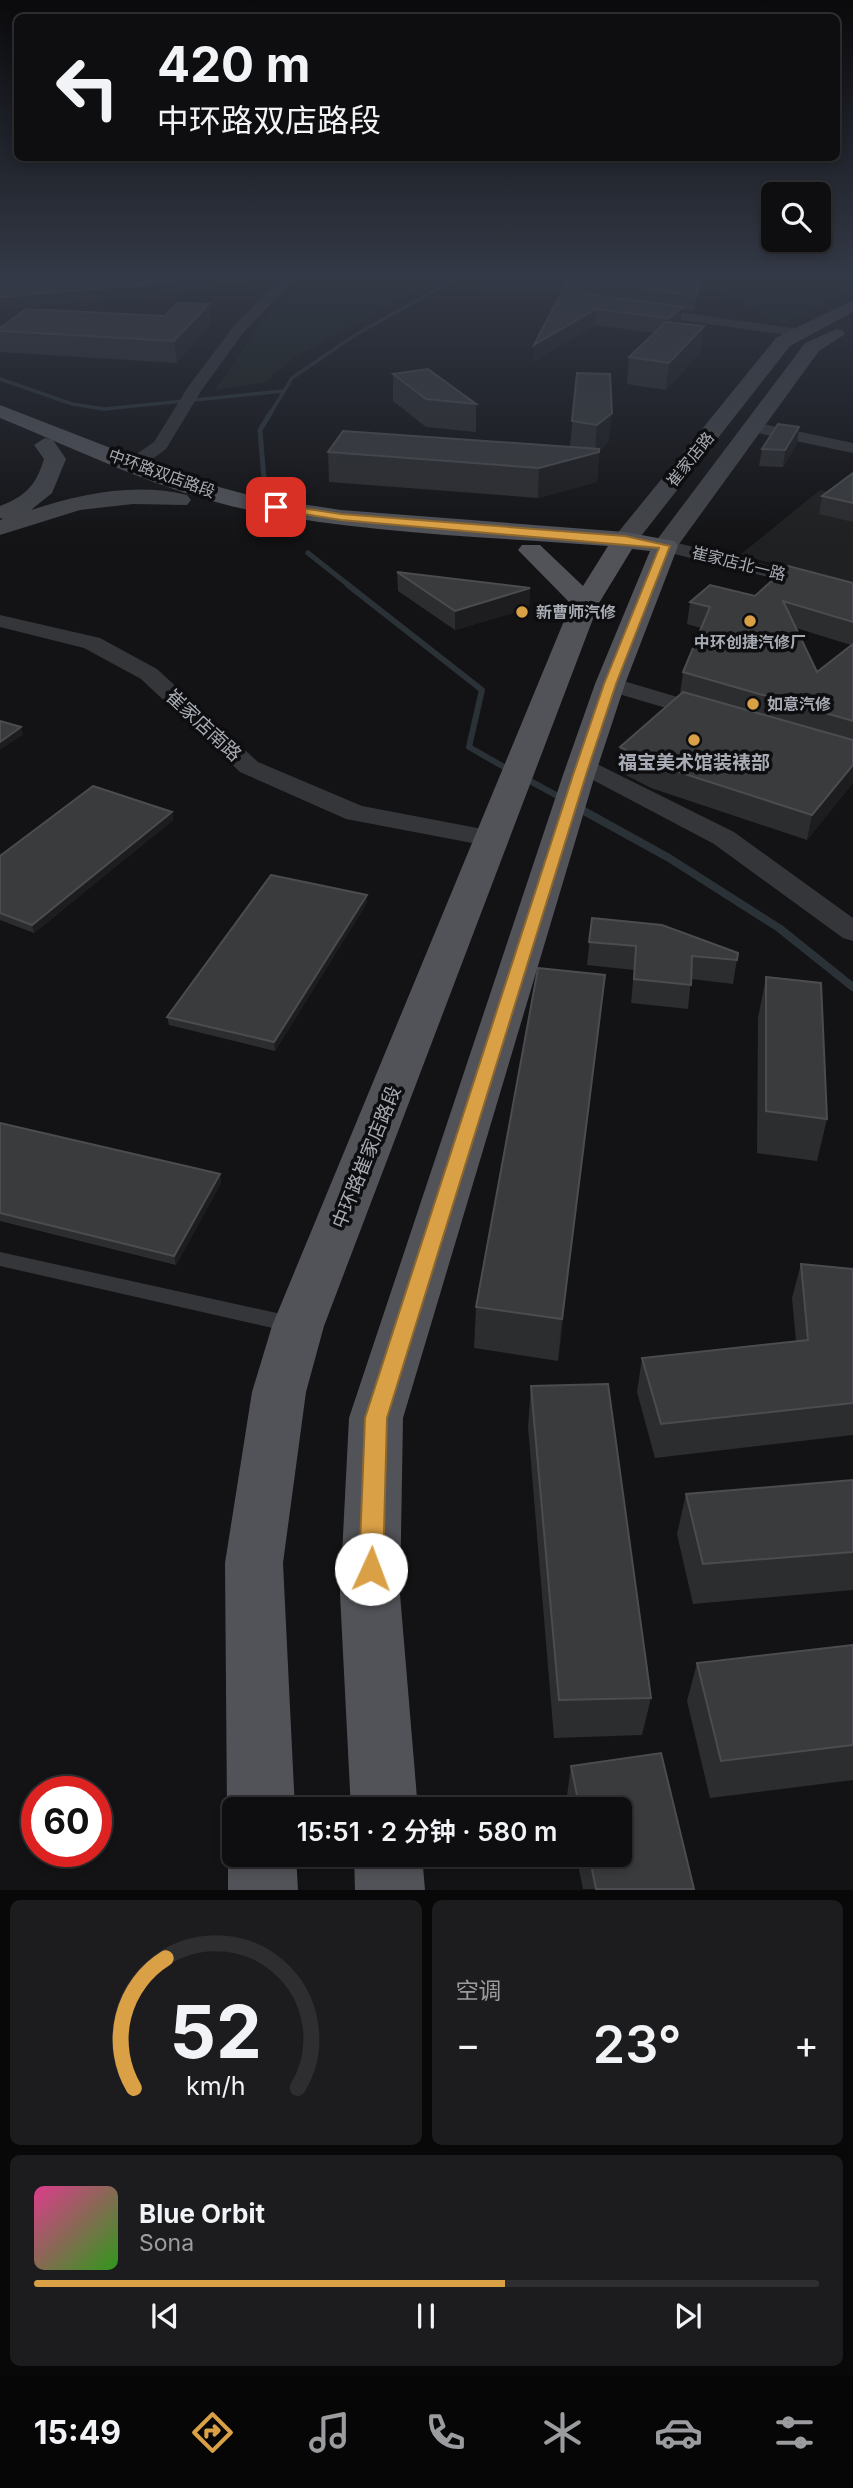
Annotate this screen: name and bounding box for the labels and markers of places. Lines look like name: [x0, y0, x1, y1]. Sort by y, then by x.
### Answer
pin: [246, 477, 306, 537]
place label: 新曹师汽修: [536, 602, 616, 622]
marker: 新曹师汽修: [514, 604, 530, 620]
marker: 中环创捷汽修厂: [742, 613, 758, 629]
place label: 中环创捷汽修厂: [694, 632, 806, 652]
place label: 如意汽修: [767, 694, 831, 714]
marker: 如意汽修: [745, 696, 761, 712]
marker: 福宝美术馆装裱部: [686, 732, 702, 748]
place label: 福宝美术馆装裱部: [618, 751, 770, 774]

